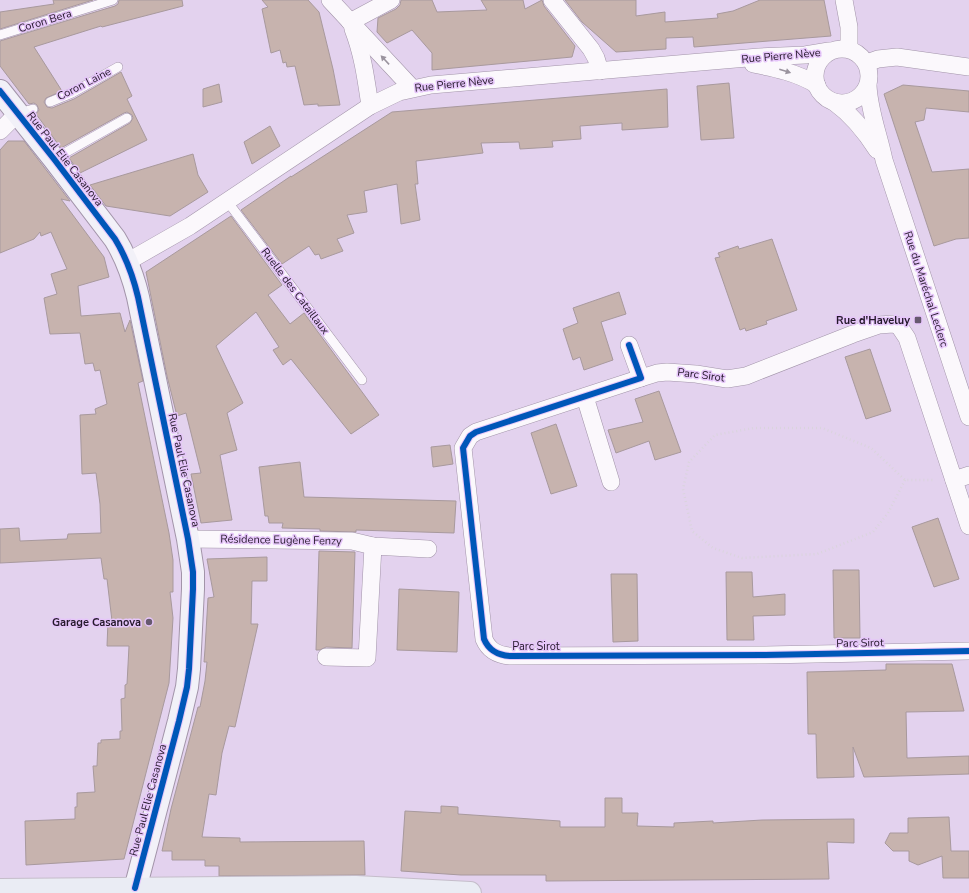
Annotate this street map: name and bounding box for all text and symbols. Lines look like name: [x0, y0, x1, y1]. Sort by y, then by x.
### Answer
street label: Coron Bera: [16, 6, 74, 36]
street label: Rue Pierre Nève: [741, 45, 821, 67]
one-way arrow: [381, 54, 390, 65]
street label: Coron Laine: [54, 64, 114, 104]
one-way arrow: [780, 68, 792, 74]
street label: Rue Pierre Nève: [414, 72, 494, 96]
street label: Rue Paul Elie Casanova: [23, 109, 107, 209]
street label: Rue du Maréchal Leclerc: [900, 229, 952, 349]
street label: Ruelle des Cataillaux: [258, 245, 333, 337]
place label: Rue d'Haveluy: [836, 313, 910, 328]
marker: Rue d'Haveluy: [913, 315, 923, 325]
street label: Parc Sirot: [677, 365, 726, 385]
street label: Rue Paul Elie Casanova: [165, 412, 203, 528]
street label: Résidence Eugène Fenzy: [220, 531, 342, 549]
place label: Garage Casanova: [52, 615, 141, 630]
marker: Garage Casanova: [144, 617, 154, 627]
street label: Parc Sirot: [836, 635, 884, 651]
street label: Parc Sirot: [512, 639, 560, 654]
street label: Rue Paul Elie Casanova: [126, 742, 170, 858]

